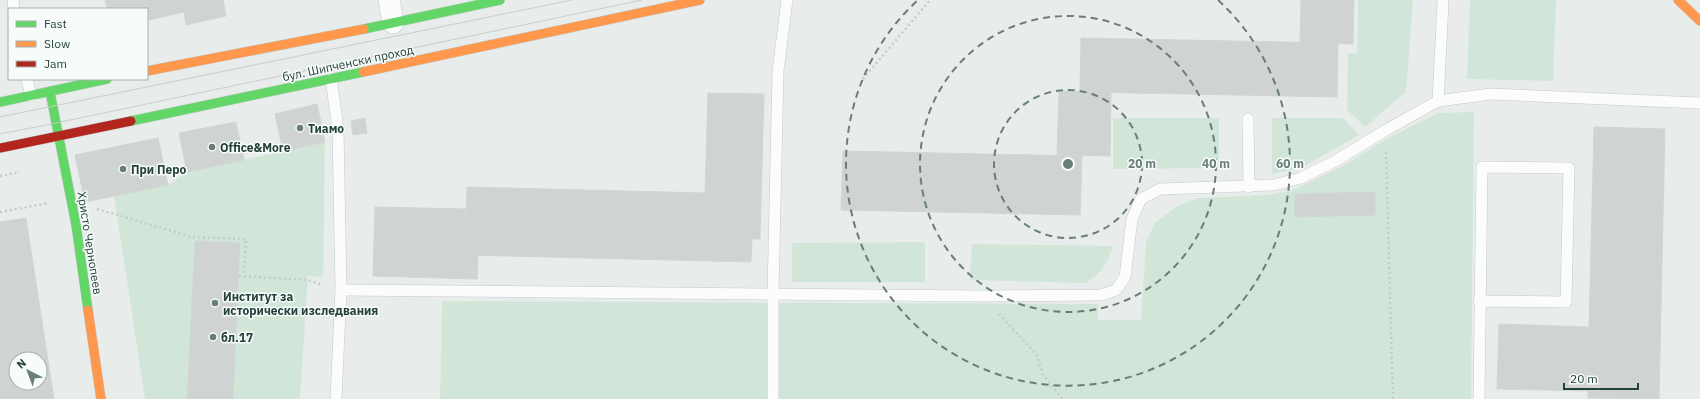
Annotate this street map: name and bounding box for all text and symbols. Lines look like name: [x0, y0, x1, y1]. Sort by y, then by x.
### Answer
legend: [8, 8, 148, 80]
text: Fast: [44, 16, 67, 31]
text: Slow: [44, 36, 70, 51]
street label: бул. Шипченски проход: [281, 42, 415, 84]
text: Jam: [44, 56, 67, 71]
place label: Тиамо: [308, 121, 344, 136]
marker: Тиамо: [295, 123, 305, 133]
place label: Office&More: [220, 140, 291, 155]
marker: Office&More: [207, 142, 217, 152]
text: 20 m: [1128, 156, 1156, 171]
text: 40 m: [1202, 156, 1230, 171]
text: 60 m: [1276, 156, 1304, 171]
centre of rings: [1061, 157, 1075, 171]
place label: При Перо: [131, 162, 187, 177]
marker: При Перо: [118, 164, 128, 174]
street label: Христо Чернопеев: [74, 190, 106, 296]
place label: Институт за исторически изследвания: [223, 289, 378, 318]
marker: Институт за исторически изследвания: [210, 298, 220, 308]
place label: бл.17: [221, 330, 253, 345]
marker: бл.17: [208, 332, 218, 342]
north arrow: [8, 351, 48, 391]
text: N: [14, 356, 29, 371]
scale bar: [1564, 365, 1638, 391]
text: 20 m: [1570, 371, 1598, 386]

